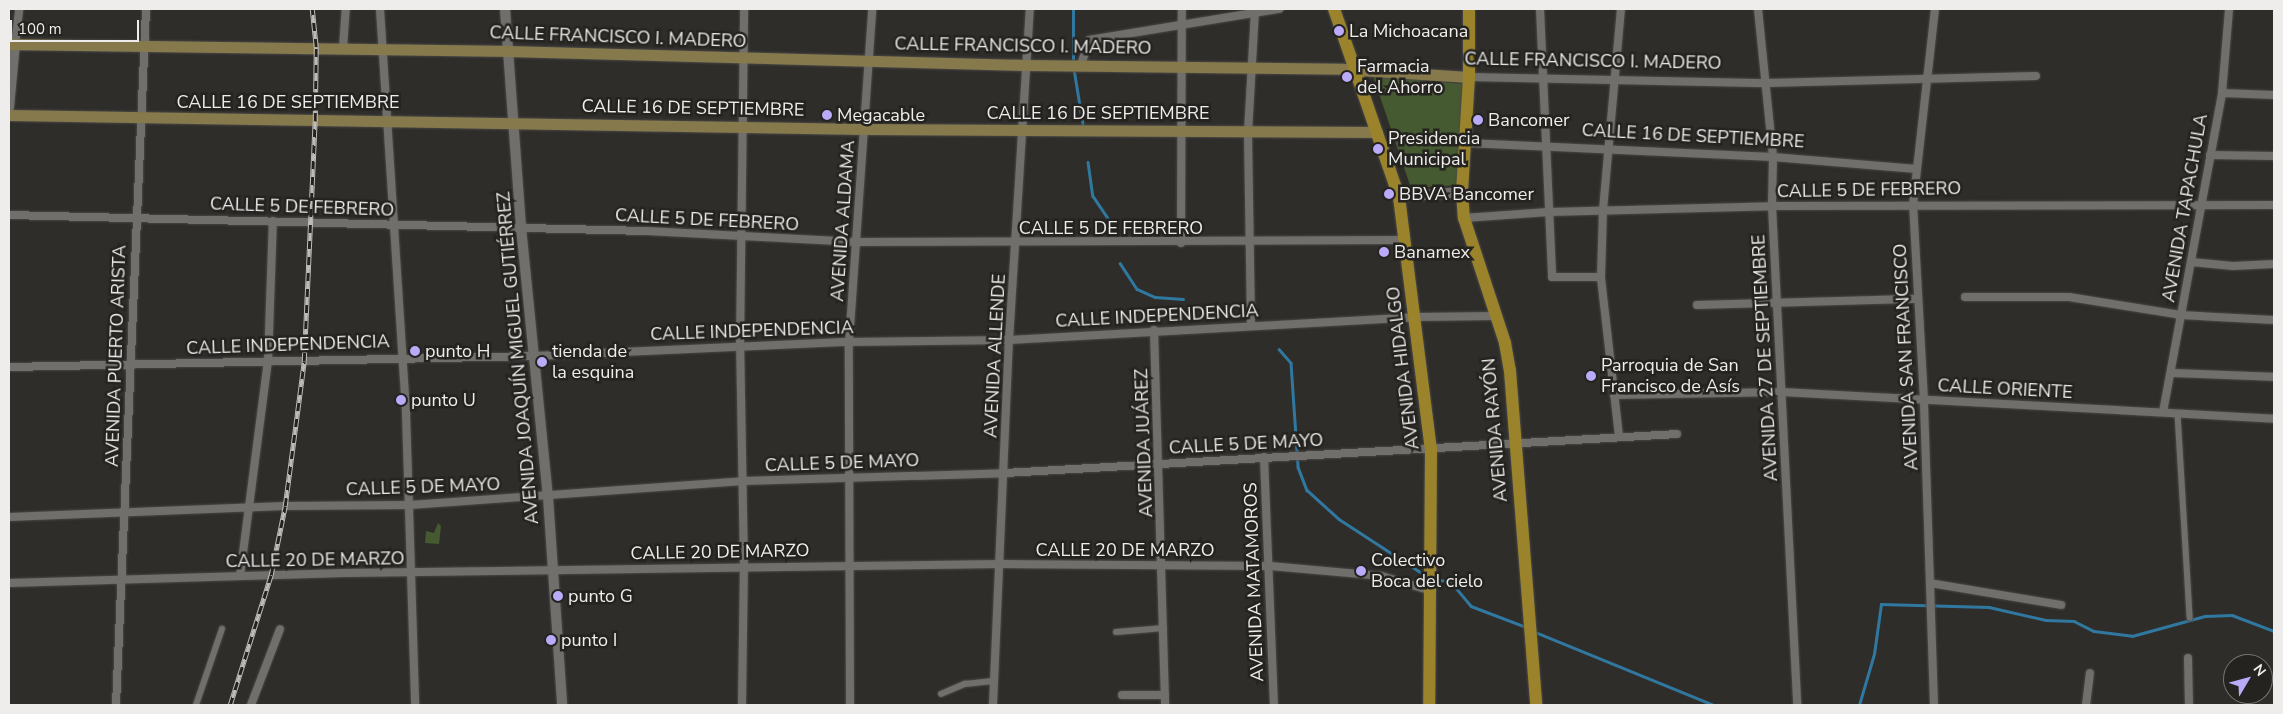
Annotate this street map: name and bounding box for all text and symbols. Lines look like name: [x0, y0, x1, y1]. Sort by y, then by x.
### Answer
scale bar: [12, 10, 141, 42]
text: 100 m: [18, 19, 62, 39]
place label: La Michoacana: [1349, 20, 1468, 42]
street label: CALLE FRANCISCO I. MADERO: [489, 22, 747, 52]
marker: La Michoacana: [1333, 25, 1345, 37]
street label: CALLE FRANCISCO I. MADERO: [894, 33, 1152, 59]
street label: CALLE FRANCISCO I. MADERO: [1464, 48, 1722, 74]
place label: Farmacia del Ahorro: [1357, 56, 1443, 98]
marker: Farmacia del Ahorro: [1341, 71, 1353, 83]
street label: CALLE 16 DE SEPTIEMBRE: [177, 91, 399, 113]
street label: CALLE 16 DE SEPTIEMBRE: [581, 95, 805, 121]
street label: CALLE 16 DE SEPTIEMBRE: [987, 102, 1209, 124]
place label: Megacable: [837, 104, 925, 126]
marker: Megacable: [821, 109, 833, 121]
place label: Bancomer: [1488, 109, 1570, 131]
street label: AVENIDA TAPACHULA: [2158, 112, 2212, 304]
marker: Bancomer: [1472, 114, 1484, 126]
street label: CALLE 16 DE SEPTIEMBRE: [1581, 119, 1805, 153]
place label: Presidencia Municipal: [1388, 128, 1480, 170]
street label: AVENIDA ALDAMA: [827, 140, 859, 302]
marker: Presidencia Municipal: [1372, 143, 1384, 155]
street label: CALLE 5 DE FEBRERO: [1777, 178, 1961, 202]
place label: BBVA Bancomer: [1399, 183, 1534, 205]
marker: BBVA Bancomer: [1383, 188, 1395, 200]
street label: AVENIDA JOAQUÍN MIGUEL GUTIÉRREZ: [493, 191, 543, 525]
street label: CALLE 5 DE FEBRERO: [210, 193, 394, 221]
street label: CALLE 5 DE FEBRERO: [614, 204, 800, 236]
street label: CALLE 5 DE FEBRERO: [1019, 217, 1203, 239]
street label: AVENIDA 27 DE SEPTIEMBRE: [1748, 234, 1782, 482]
place label: Banamex: [1394, 241, 1470, 263]
street label: AVENIDA SAN FRANCISCO: [1889, 243, 1923, 471]
street label: AVENIDA PUERTO ARISTA: [101, 245, 131, 467]
marker: Banamex: [1378, 246, 1390, 258]
street label: AVENIDA ALLENDE: [980, 273, 1010, 439]
street label: AVENIDA HIDALGO: [1382, 285, 1424, 451]
street label: CALLE INDEPENDENCIA: [1055, 300, 1259, 332]
street label: CALLE INDEPENDENCIA: [650, 317, 854, 345]
street label: CALLE INDEPENDENCIA: [186, 331, 390, 359]
place label: punto H: [425, 340, 490, 362]
place label: tienda de la esquina: [552, 341, 634, 384]
marker: punto H: [409, 345, 421, 357]
place label: Parroquia de San Francisco de Asís: [1601, 355, 1740, 398]
marker: tienda de la esquina: [536, 356, 548, 368]
street label: AVENIDA RAYÓN: [1478, 357, 1512, 503]
street label: AVENIDA JUÁREZ: [1131, 368, 1157, 518]
marker: Parroquia de San Francisco de Asís: [1585, 370, 1597, 382]
street label: CALLE ORIENTE: [1937, 375, 2073, 403]
place label: punto U: [411, 389, 476, 411]
marker: punto U: [395, 394, 407, 406]
street label: CALLE 5 DE MAYO: [1168, 429, 1324, 459]
street label: CALLE 5 DE MAYO: [764, 450, 920, 476]
street label: CALLE 5 DE MAYO: [345, 474, 501, 500]
street label: AVENIDA MATAMOROS: [1240, 482, 1268, 682]
street label: CALLE 20 DE MARZO: [1036, 539, 1214, 561]
street label: CALLE 20 DE MARZO: [630, 540, 810, 564]
street label: CALLE 20 DE MARZO: [225, 548, 405, 572]
place label: Colectivo Boca del cielo: [1371, 550, 1483, 592]
marker: Colectivo Boca del cielo: [1355, 565, 1367, 577]
place label: punto G: [568, 585, 633, 607]
marker: punto G: [552, 590, 564, 602]
place label: punto I: [561, 629, 617, 651]
marker: punto I: [545, 634, 557, 646]
north arrow: [2223, 654, 2273, 704]
text: N: [2249, 660, 2270, 680]

